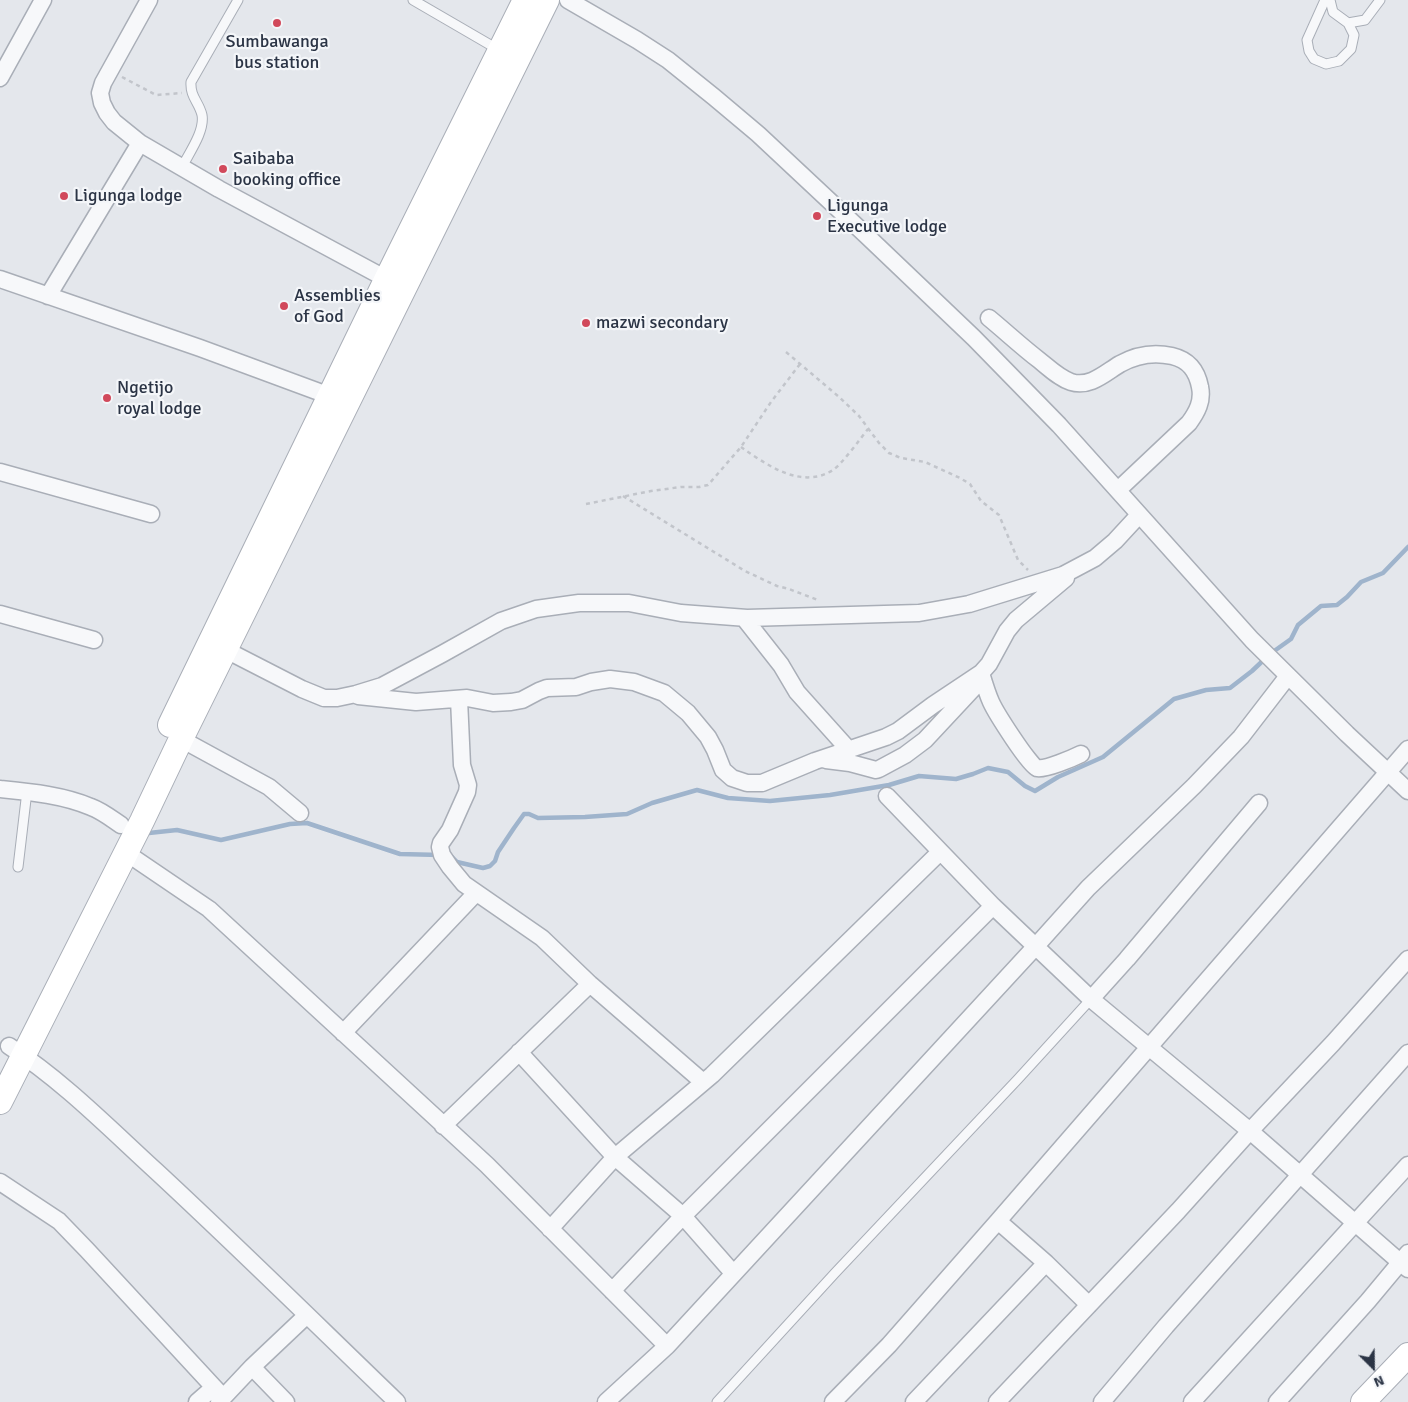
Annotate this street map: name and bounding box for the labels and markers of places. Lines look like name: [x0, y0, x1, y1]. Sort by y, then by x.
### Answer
marker: Sumbawanga bus station: [271, 17, 283, 29]
place label: Sumbawanga bus station: [225, 31, 329, 74]
place label: Saibaba booking office: [233, 148, 341, 190]
marker: Saibaba booking office: [217, 163, 229, 175]
place label: Ligunga lodge: [74, 185, 182, 207]
marker: Ligunga lodge: [58, 190, 70, 202]
place label: Ligunga Executive lodge: [827, 195, 947, 238]
marker: Ligunga Executive lodge: [811, 210, 823, 222]
place label: Assemblies of God: [294, 285, 381, 328]
marker: Assemblies of God: [278, 300, 290, 312]
place label: mazwi secondary: [596, 312, 728, 334]
marker: mazwi secondary: [580, 317, 592, 329]
place label: Ngetijo royal lodge: [117, 377, 201, 419]
marker: Ngetijo royal lodge: [101, 392, 113, 404]

